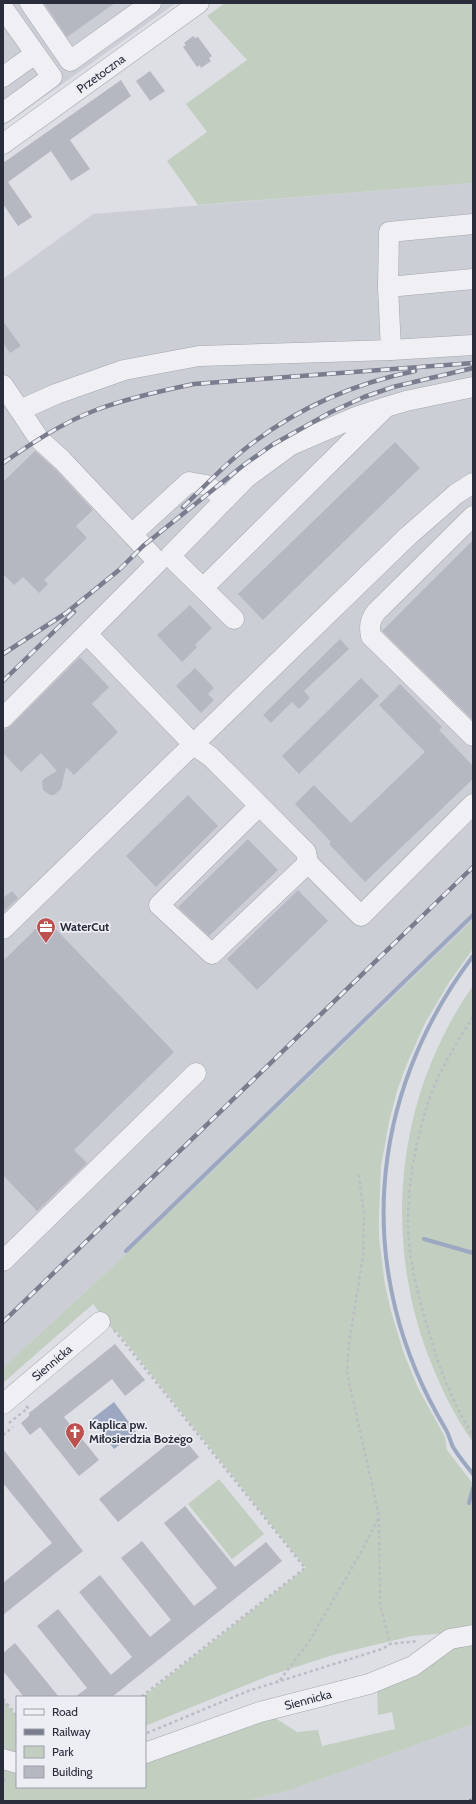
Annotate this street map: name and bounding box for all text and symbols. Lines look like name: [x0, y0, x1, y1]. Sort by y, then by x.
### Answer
street label: Przetoczna: [73, 51, 128, 96]
office icon: WaterCut: [35, 916, 57, 944]
place label: WaterCut: [60, 919, 109, 934]
street label: Siennicka: [28, 1341, 75, 1384]
place label: Kaplica pw. Miłosierdzia Bożego: [89, 1417, 193, 1446]
church icon: Kaplica pw. Miłosierdzia Bożego: [64, 1421, 86, 1449]
street label: Siennicka: [283, 1686, 333, 1713]
legend: [16, 1696, 146, 1788]
text: Road: [52, 1704, 78, 1719]
text: Railway: [52, 1724, 90, 1739]
text: Park: [52, 1744, 74, 1759]
text: Building: [52, 1764, 94, 1779]

